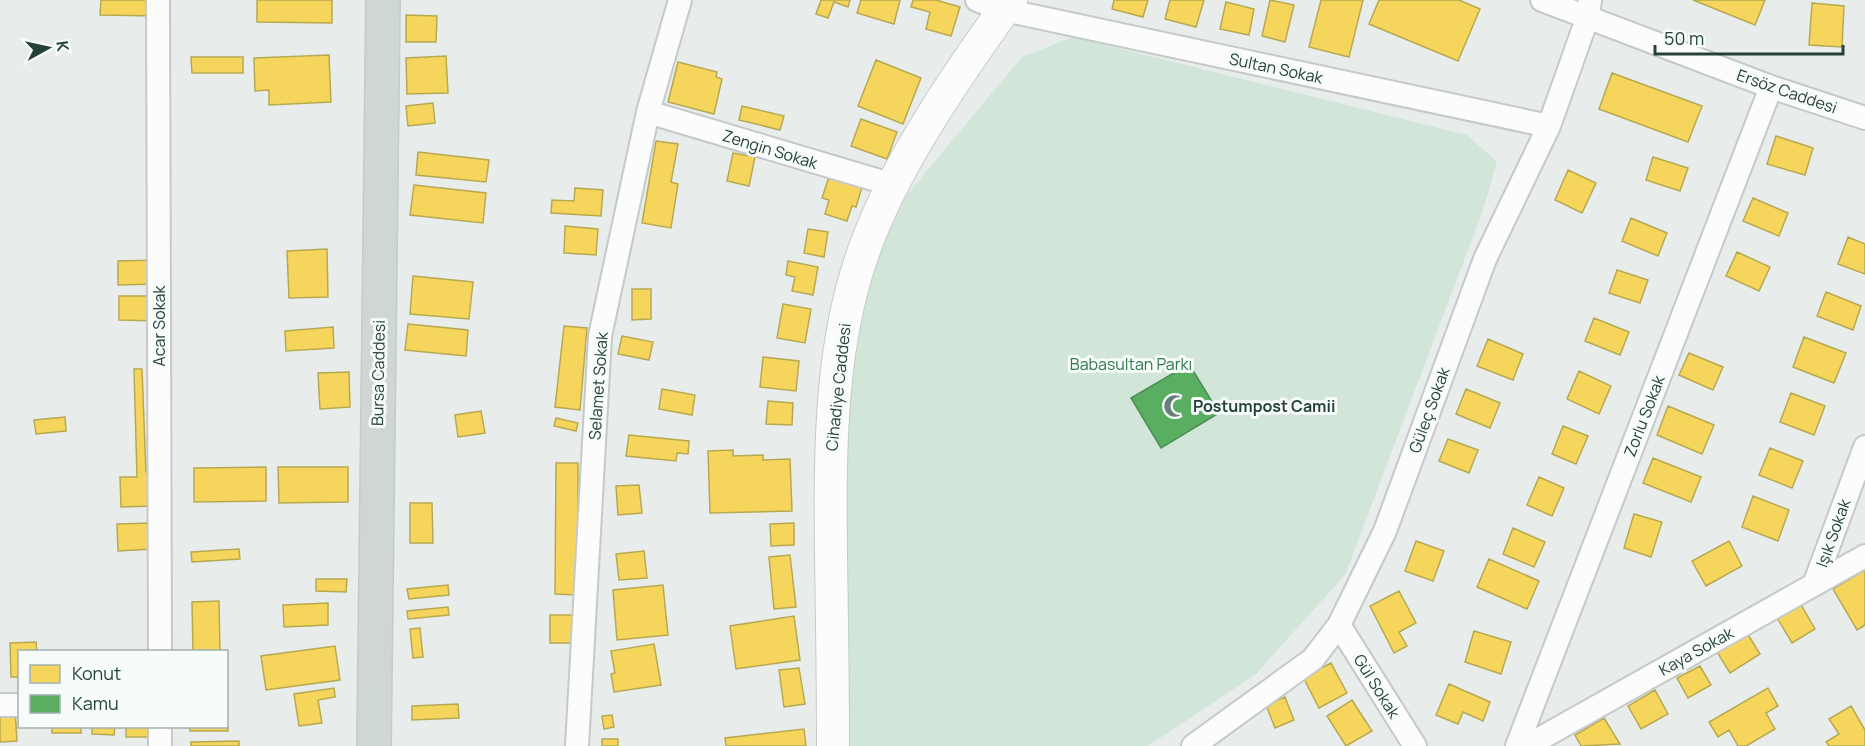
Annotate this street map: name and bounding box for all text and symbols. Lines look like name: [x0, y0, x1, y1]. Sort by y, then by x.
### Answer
north arrow: [18, 18, 78, 78]
scale bar: [1655, 18, 1842, 56]
text: 50 m: [1664, 26, 1704, 50]
text: K: [51, 39, 75, 53]
street label: Sultan Sokak: [1227, 47, 1326, 89]
street label: Ersöz Caddesi: [1734, 64, 1840, 118]
street label: Zengin Sokak: [720, 124, 821, 174]
street label: Acar Sokak: [148, 284, 170, 366]
street label: Bursa Caddesi: [366, 320, 390, 426]
street label: Cihadiye Caddesi: [820, 322, 856, 452]
street label: Selamet Sokak: [583, 330, 613, 441]
park label: Babasultan Parkı: [1070, 353, 1192, 375]
street label: Güleç Sokak: [1403, 363, 1455, 456]
street label: Zorlu Sokak: [1618, 371, 1670, 460]
mosque icon: Postumpost Camii: [1162, 393, 1188, 419]
place label: Postumpost Camii: [1193, 395, 1335, 417]
street label: Işık Sokak: [1811, 495, 1856, 570]
street label: Kaya Sokak: [1655, 621, 1738, 681]
legend: [18, 650, 228, 728]
street label: Gül Sokak: [1349, 650, 1406, 723]
text: Konut: [72, 661, 121, 685]
text: Kamu: [72, 691, 119, 715]

